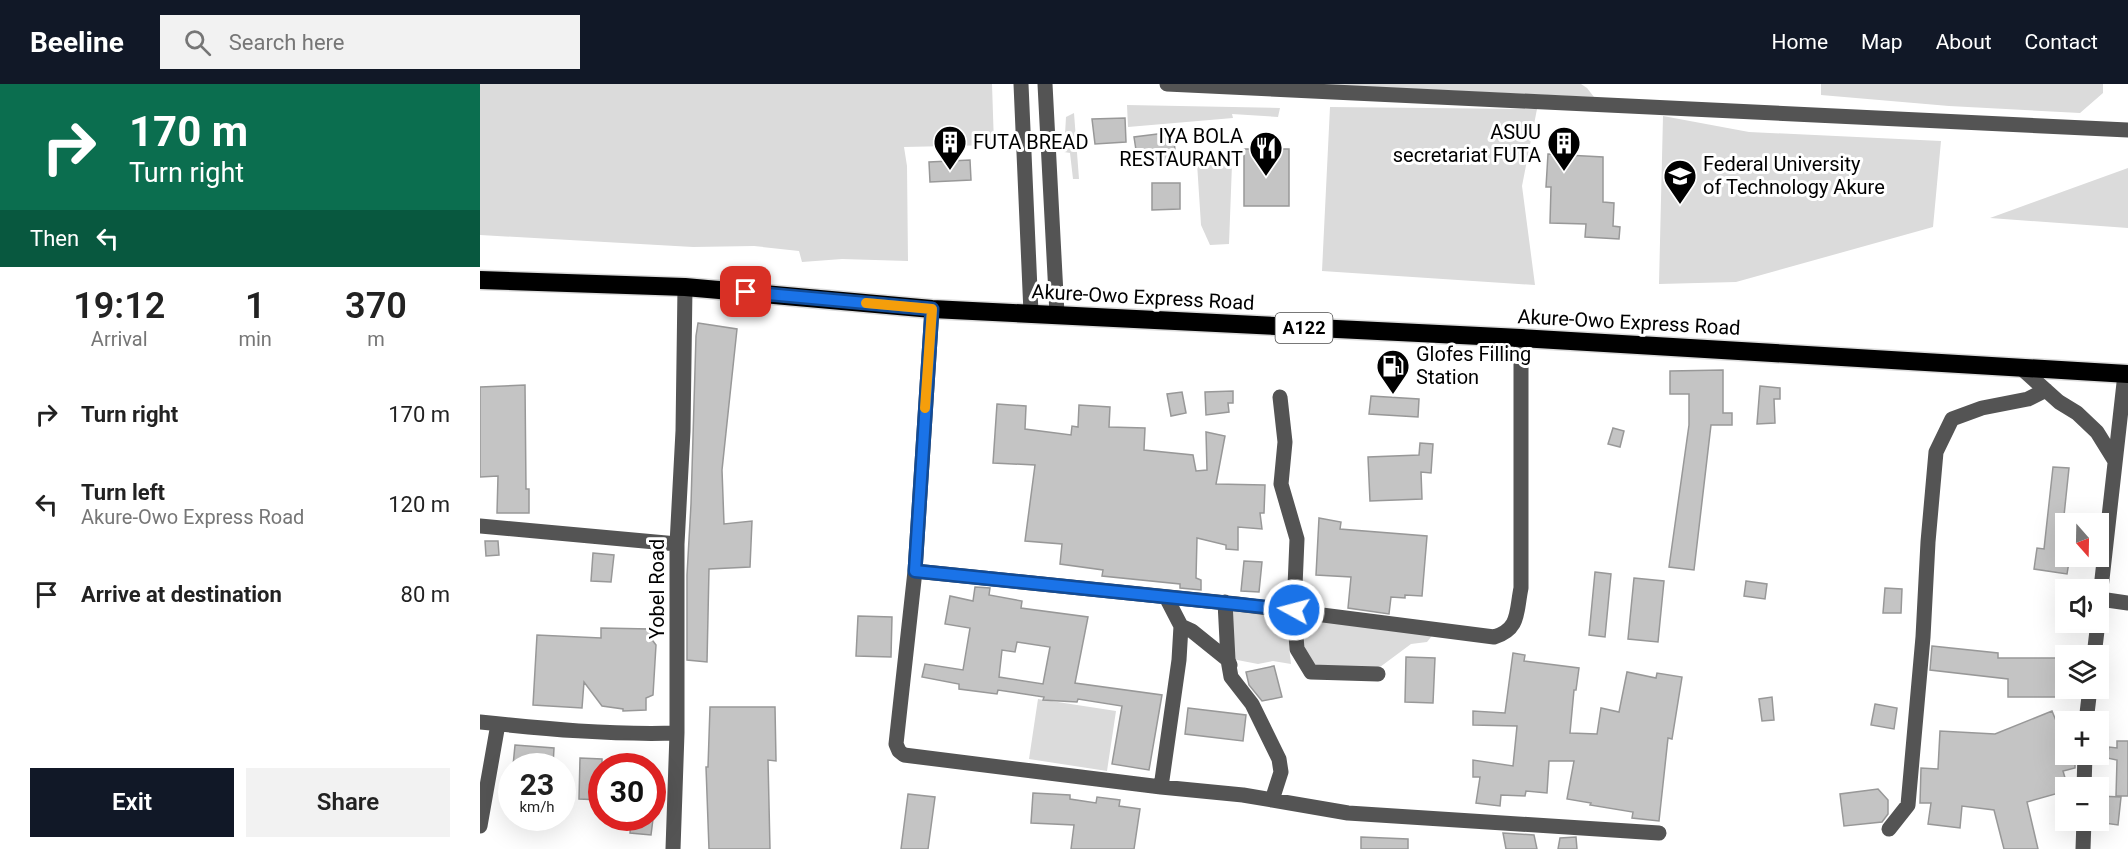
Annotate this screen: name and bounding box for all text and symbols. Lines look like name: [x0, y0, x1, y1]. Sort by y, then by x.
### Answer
search box: [160, 15, 580, 69]
text: Beeline: [30, 26, 124, 59]
icon: search: [181, 26, 214, 59]
text: Search here: [229, 30, 345, 55]
text: Home: [1772, 30, 1828, 54]
text: Map: [1861, 30, 1903, 54]
text: About: [1936, 30, 1992, 54]
text: Contact: [2025, 30, 2098, 54]
text: 170 m: [129, 107, 248, 156]
icon: right: [30, 108, 108, 186]
place label: ASUU secretariat FUTA: [1393, 120, 1541, 167]
building icon: FUTA BREAD: [932, 124, 968, 171]
place label: IYA BOLA RESTAURANT: [1119, 124, 1243, 171]
building icon: ASUU secretariat FUTA: [1546, 125, 1582, 172]
place label: FUTA BREAD: [973, 130, 1089, 154]
restaurant icon: IYA BOLA RESTAURANT: [1248, 130, 1284, 177]
place label: Federal University of Technology Akure: [1703, 152, 1885, 199]
text: Turn right: [129, 157, 244, 189]
school or university icon: Federal University of Technology Akure: [1662, 158, 1698, 205]
icon: left: [91, 222, 124, 255]
text: Then: [30, 226, 79, 251]
pin: [720, 266, 771, 317]
icon: arrive: [729, 275, 762, 308]
street label: Akure-Owo Express Road: [1031, 279, 1255, 315]
text: 19:12: [73, 285, 165, 327]
text: 1: [245, 285, 265, 327]
text: 370: [345, 285, 407, 327]
street label: Akure-Owo Express Road: [1517, 304, 1741, 340]
road number: A122: [1276, 313, 1332, 343]
text: Arrival: [91, 327, 148, 351]
text: min: [238, 327, 272, 351]
text: m: [367, 327, 385, 351]
place label: Glofes Filling Station: [1416, 342, 1531, 389]
fuel station icon: Glofes Filling Station: [1375, 348, 1411, 395]
icon: right: [30, 398, 63, 431]
text: Turn right: [81, 402, 178, 427]
text: 170 m: [388, 402, 450, 427]
text: Turn left: [81, 480, 165, 505]
icon: left: [30, 488, 63, 521]
text: 120 m: [388, 492, 450, 517]
text: Akure-Owo Express Road: [81, 505, 304, 529]
north arrow: [2055, 513, 2109, 567]
map controls: [2055, 513, 2109, 831]
street label: Yobel Road: [645, 539, 669, 639]
icon: arrive: [30, 578, 63, 611]
position arrow: [1262, 578, 1326, 642]
button: sound: [2055, 579, 2109, 633]
text: Arrive at destination: [81, 582, 282, 607]
text: 80 m: [401, 582, 450, 607]
button: layers: [2055, 645, 2109, 699]
button: +: [2055, 711, 2109, 765]
speed limit sign: 30: [588, 753, 666, 831]
text: 23: [520, 767, 554, 802]
button: Exit: [30, 768, 234, 837]
button: Share: [246, 768, 450, 837]
button: −: [2055, 777, 2109, 831]
text: km/h: [519, 798, 555, 816]

